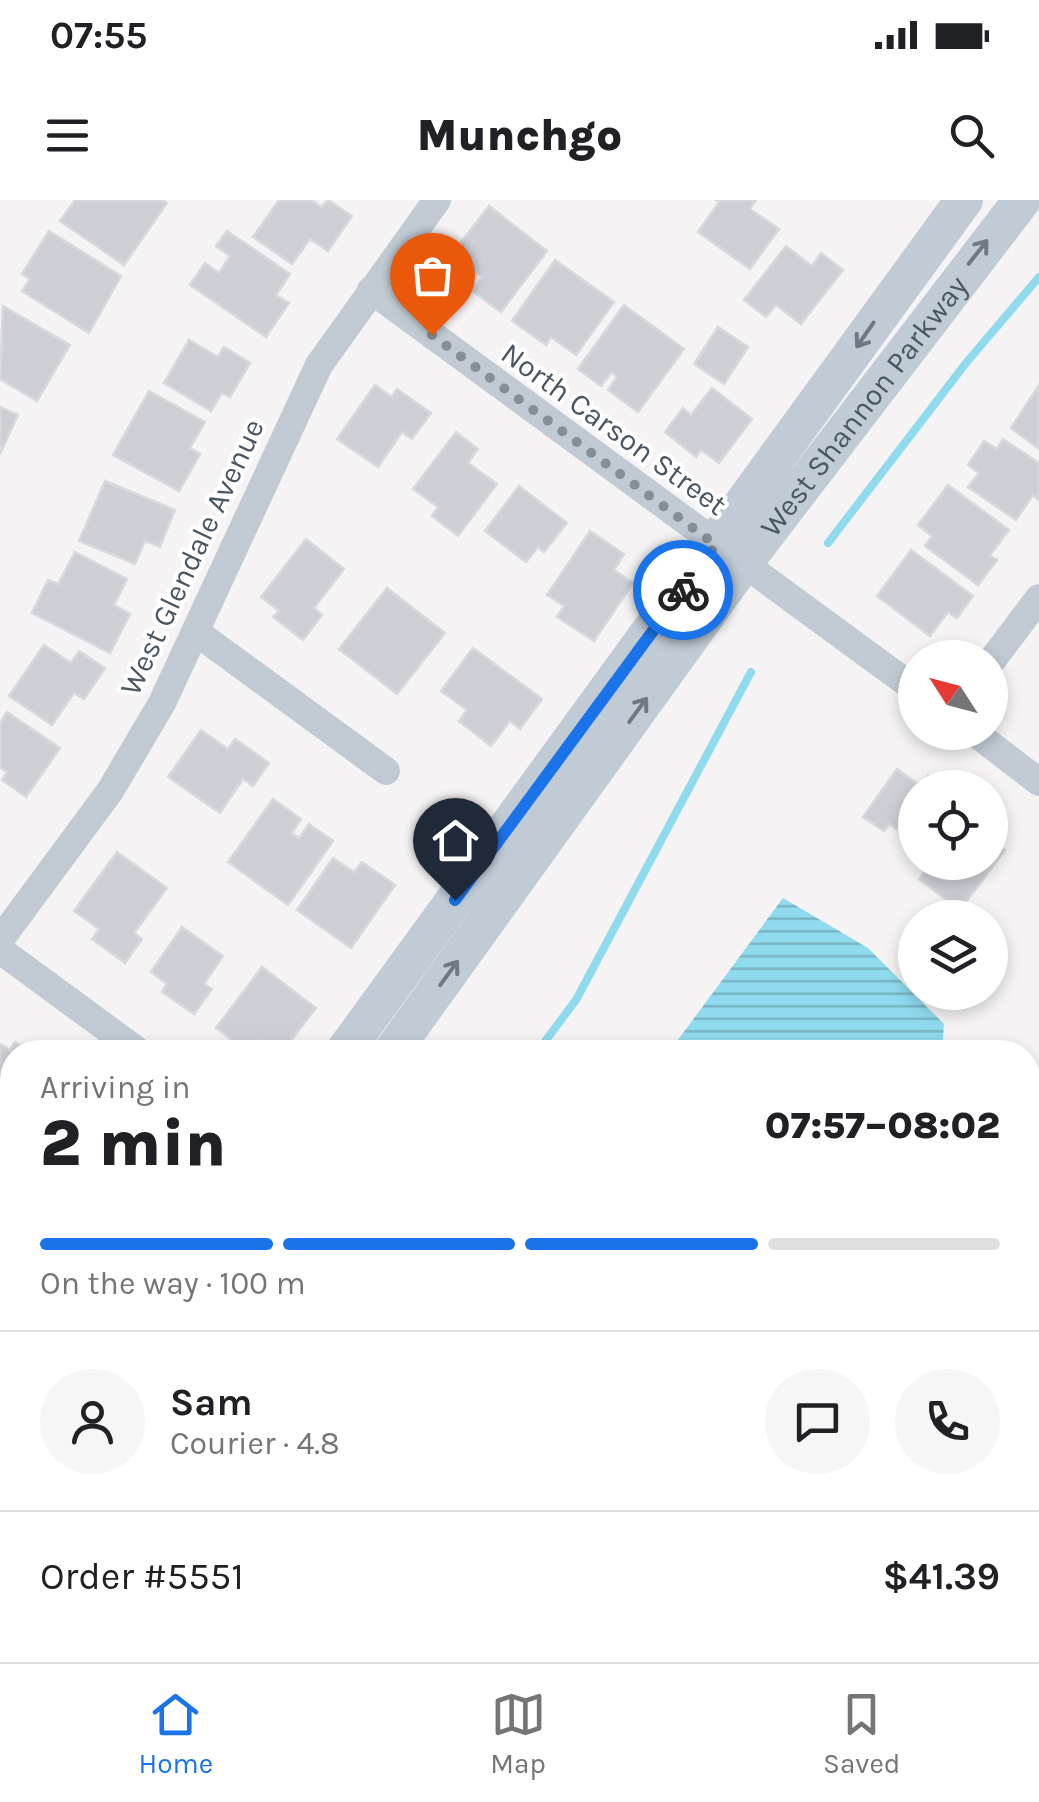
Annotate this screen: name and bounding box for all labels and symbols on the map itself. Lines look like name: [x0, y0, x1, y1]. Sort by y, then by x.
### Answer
pin: [390, 233, 475, 336]
one-way arrow: [968, 239, 989, 266]
street label: West Shannon Parkway: [753, 268, 975, 544]
one-way arrow: [855, 321, 876, 348]
street label: North Carson Street: [494, 335, 734, 523]
street label: West Glendale Avenue: [112, 413, 272, 701]
courier: [633, 540, 733, 640]
north arrow: [898, 640, 1008, 750]
one-way arrow: [628, 696, 649, 724]
pin: [413, 798, 498, 901]
one-way arrow: [438, 960, 459, 988]

